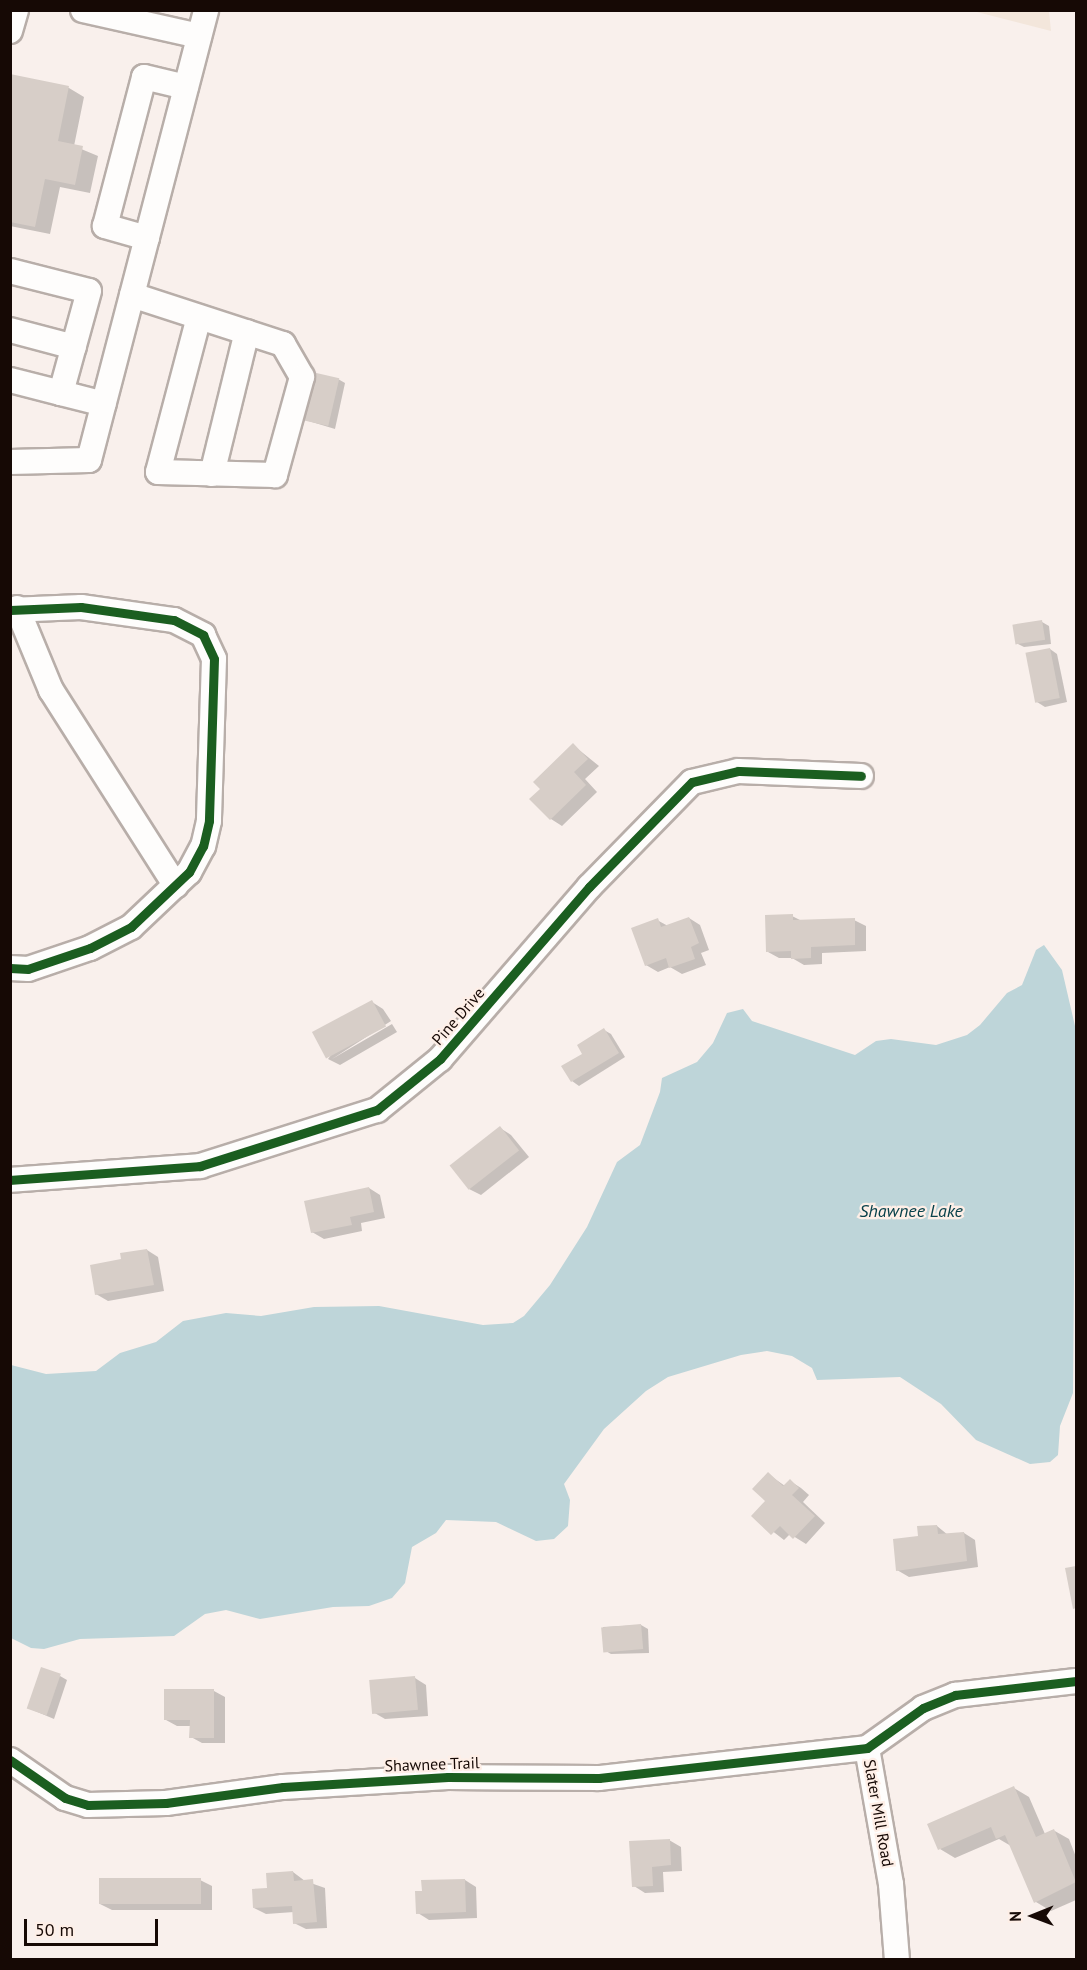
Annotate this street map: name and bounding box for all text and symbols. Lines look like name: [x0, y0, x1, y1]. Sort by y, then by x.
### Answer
street label: Pine Drive: [428, 983, 488, 1049]
water label: Shawnee Lake: [859, 1200, 963, 1222]
street label: Shawnee Trail: [384, 1753, 480, 1775]
street label: Slater Mill Road: [860, 1758, 898, 1868]
north arrow: [1003, 1886, 1063, 1946]
scale bar: [27, 1907, 160, 1945]
text: N: [1005, 1911, 1025, 1922]
text: 50 m: [35, 1918, 74, 1941]

